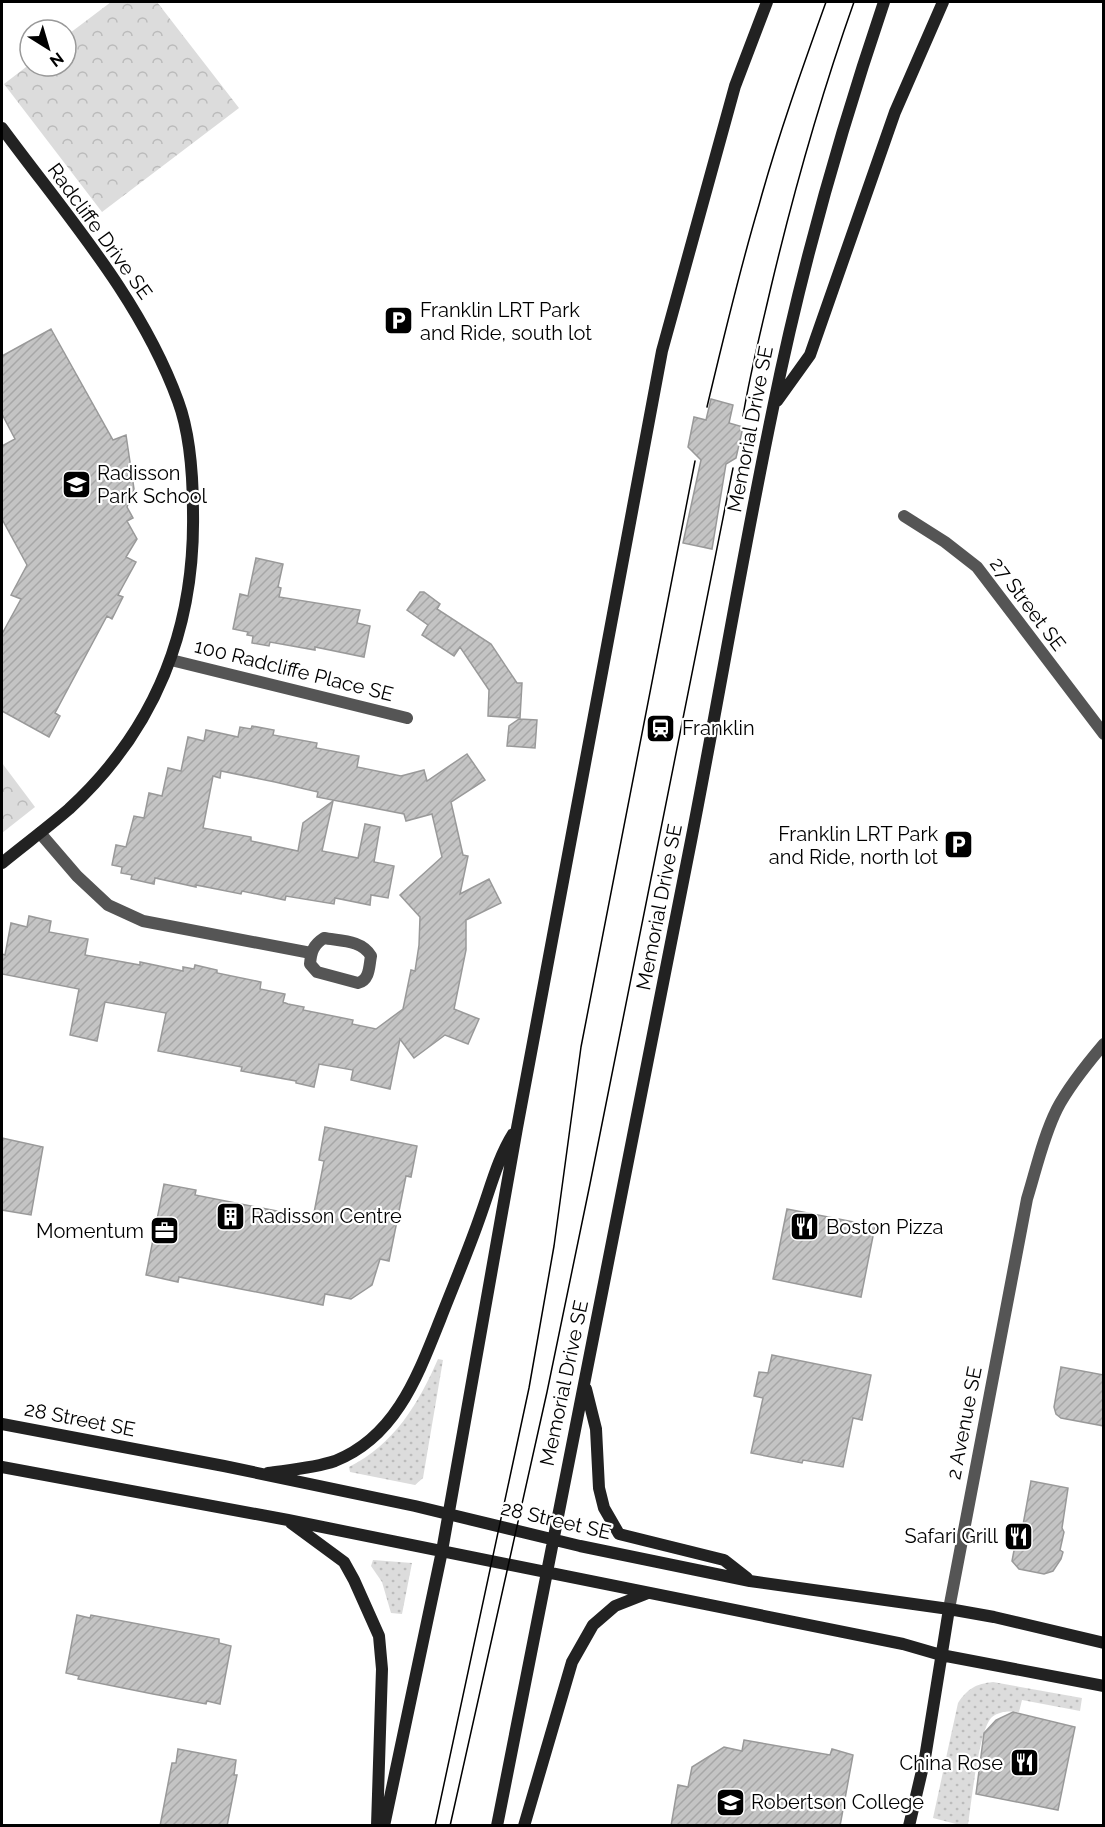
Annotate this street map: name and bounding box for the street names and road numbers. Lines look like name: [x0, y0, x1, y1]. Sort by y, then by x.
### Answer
street label: Radcliffe Drive SE: [43, 158, 157, 304]
street label: Memorial Drive SE: [722, 344, 778, 514]
street label: 27 Street SE: [985, 552, 1071, 656]
street label: 100 Radcliffe Place SE: [192, 634, 396, 706]
street label: Memorial Drive SE: [631, 822, 687, 992]
street label: Memorial Drive SE: [535, 1298, 593, 1468]
street label: 2 Avenue SE: [941, 1365, 987, 1481]
street label: 28 Street SE: [23, 1397, 137, 1441]
street label: 28 Street SE: [499, 1496, 613, 1544]

